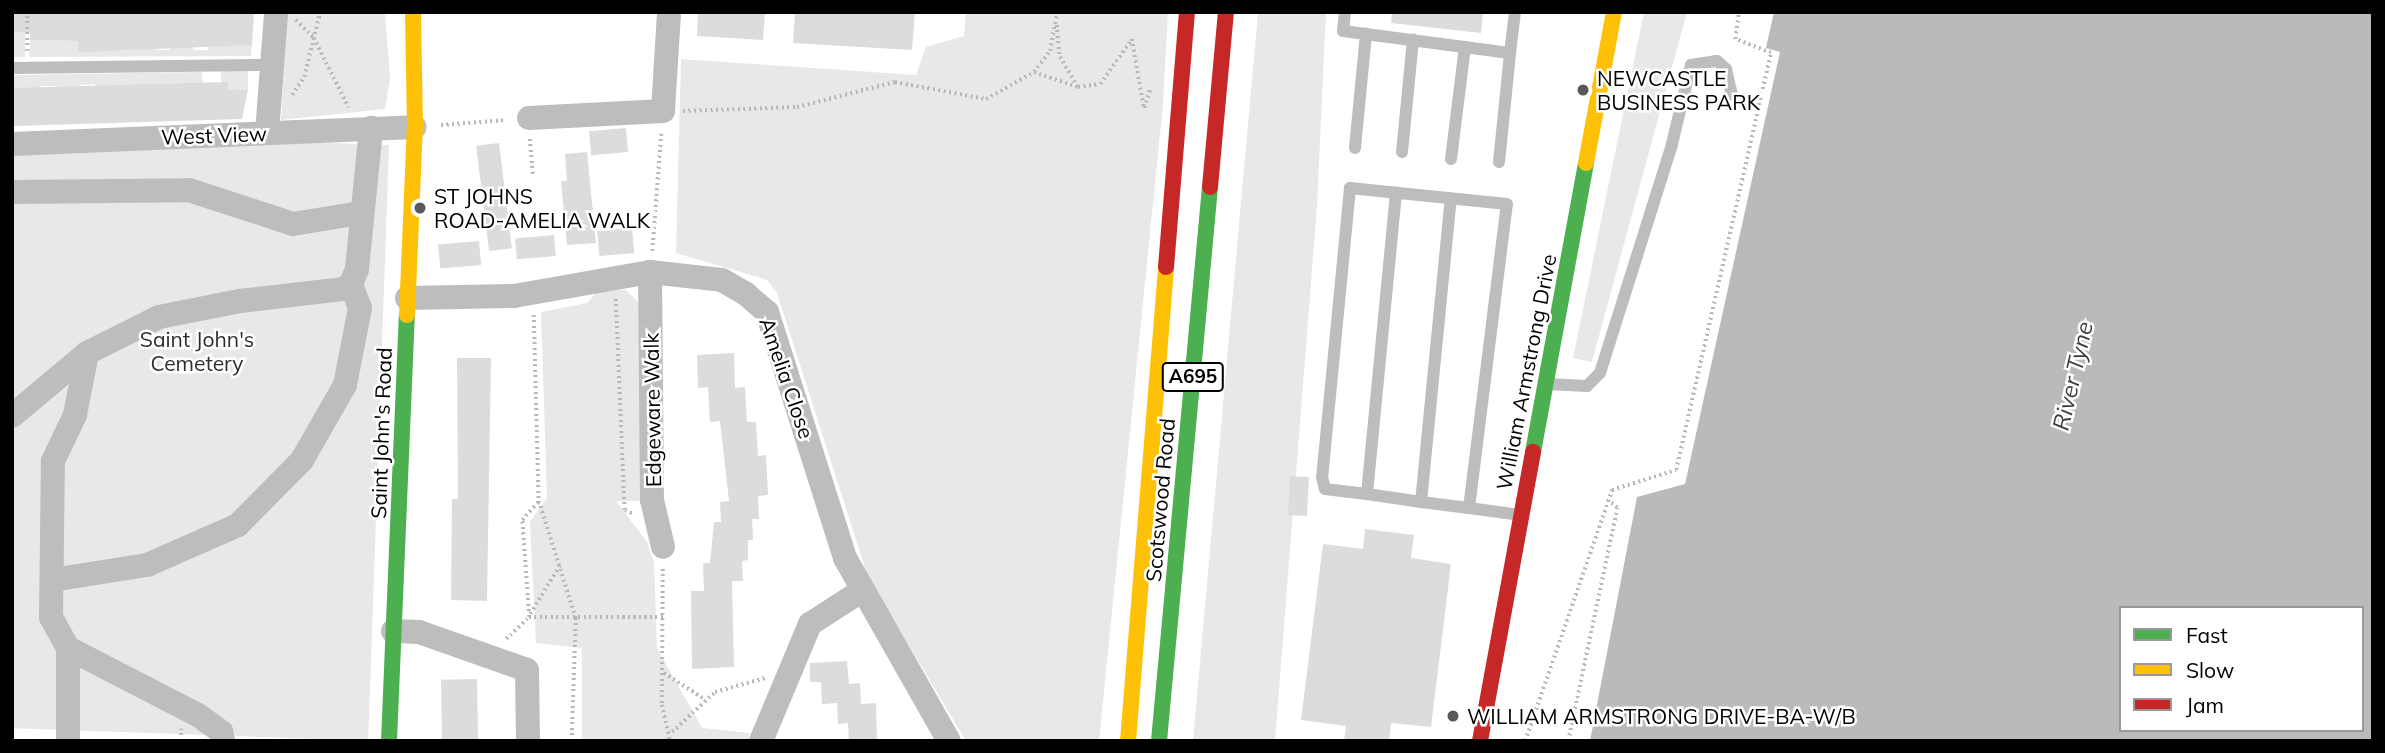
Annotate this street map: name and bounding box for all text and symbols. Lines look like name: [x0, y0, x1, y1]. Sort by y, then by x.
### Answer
place label: NEWCASTLE BUSINESS PARK: [1597, 65, 1760, 115]
marker: NEWCASTLE BUSINESS PARK: [1575, 82, 1591, 98]
street label: West View: [161, 121, 267, 149]
place label: ST JOHNS ROAD-AMELIA WALK: [434, 183, 650, 233]
marker: ST JOHNS ROAD-AMELIA WALK: [412, 200, 428, 216]
street label: William Armstrong Drive: [1491, 252, 1561, 492]
street label: Amelia Close: [754, 314, 820, 442]
water label: River Tyne: [2047, 319, 2099, 433]
park label: Saint John's Cemetery: [140, 326, 254, 376]
street label: Edgeware Walk: [638, 333, 666, 487]
street label: Saint John's Road: [365, 347, 397, 519]
road number: A695: [1162, 362, 1224, 392]
street label: Scotswood Road: [1140, 417, 1180, 583]
legend: [2119, 606, 2364, 732]
text: Fast: [2186, 622, 2228, 648]
text: Slow: [2186, 657, 2234, 683]
text: Jam: [2186, 692, 2224, 718]
place label: WILLIAM ARMSTRONG DRIVE-BA-W/B: [1467, 703, 1856, 729]
marker: WILLIAM ARMSTRONG DRIVE-BA-W/B: [1445, 708, 1461, 724]

